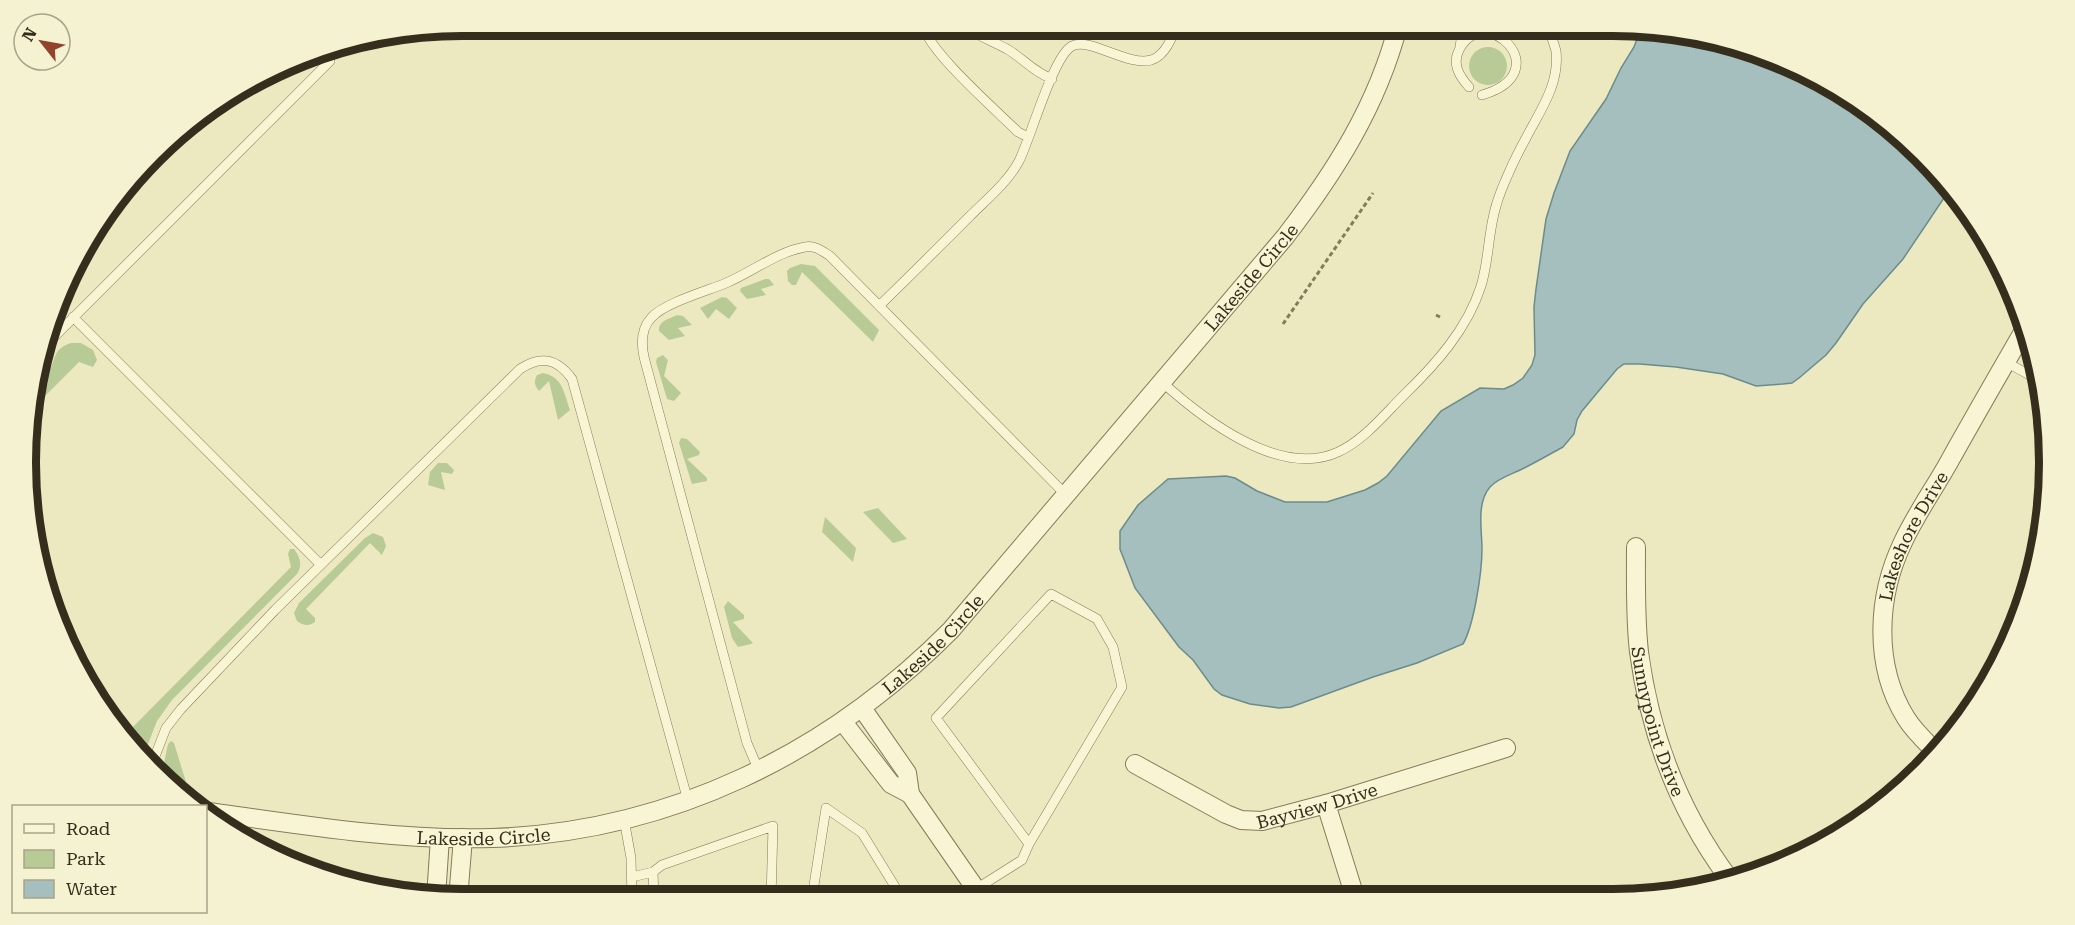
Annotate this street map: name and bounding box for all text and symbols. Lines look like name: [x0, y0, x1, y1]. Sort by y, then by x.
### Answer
north arrow: [12, 12, 72, 72]
text: N: [18, 24, 41, 45]
street label: Lakeside Circle: [1200, 219, 1302, 335]
street label: Lakeshore Drive: [1874, 467, 1952, 603]
street label: Lakeside Circle: [878, 590, 988, 698]
street label: Sunnypoint Drive: [1628, 645, 1689, 800]
street label: Bayview Drive: [1254, 778, 1380, 833]
legend: [12, 805, 207, 913]
text: Road: [66, 818, 111, 839]
street label: Lakeside Circle: [416, 823, 551, 849]
text: Park: [66, 848, 106, 869]
text: Water: [66, 878, 117, 899]

